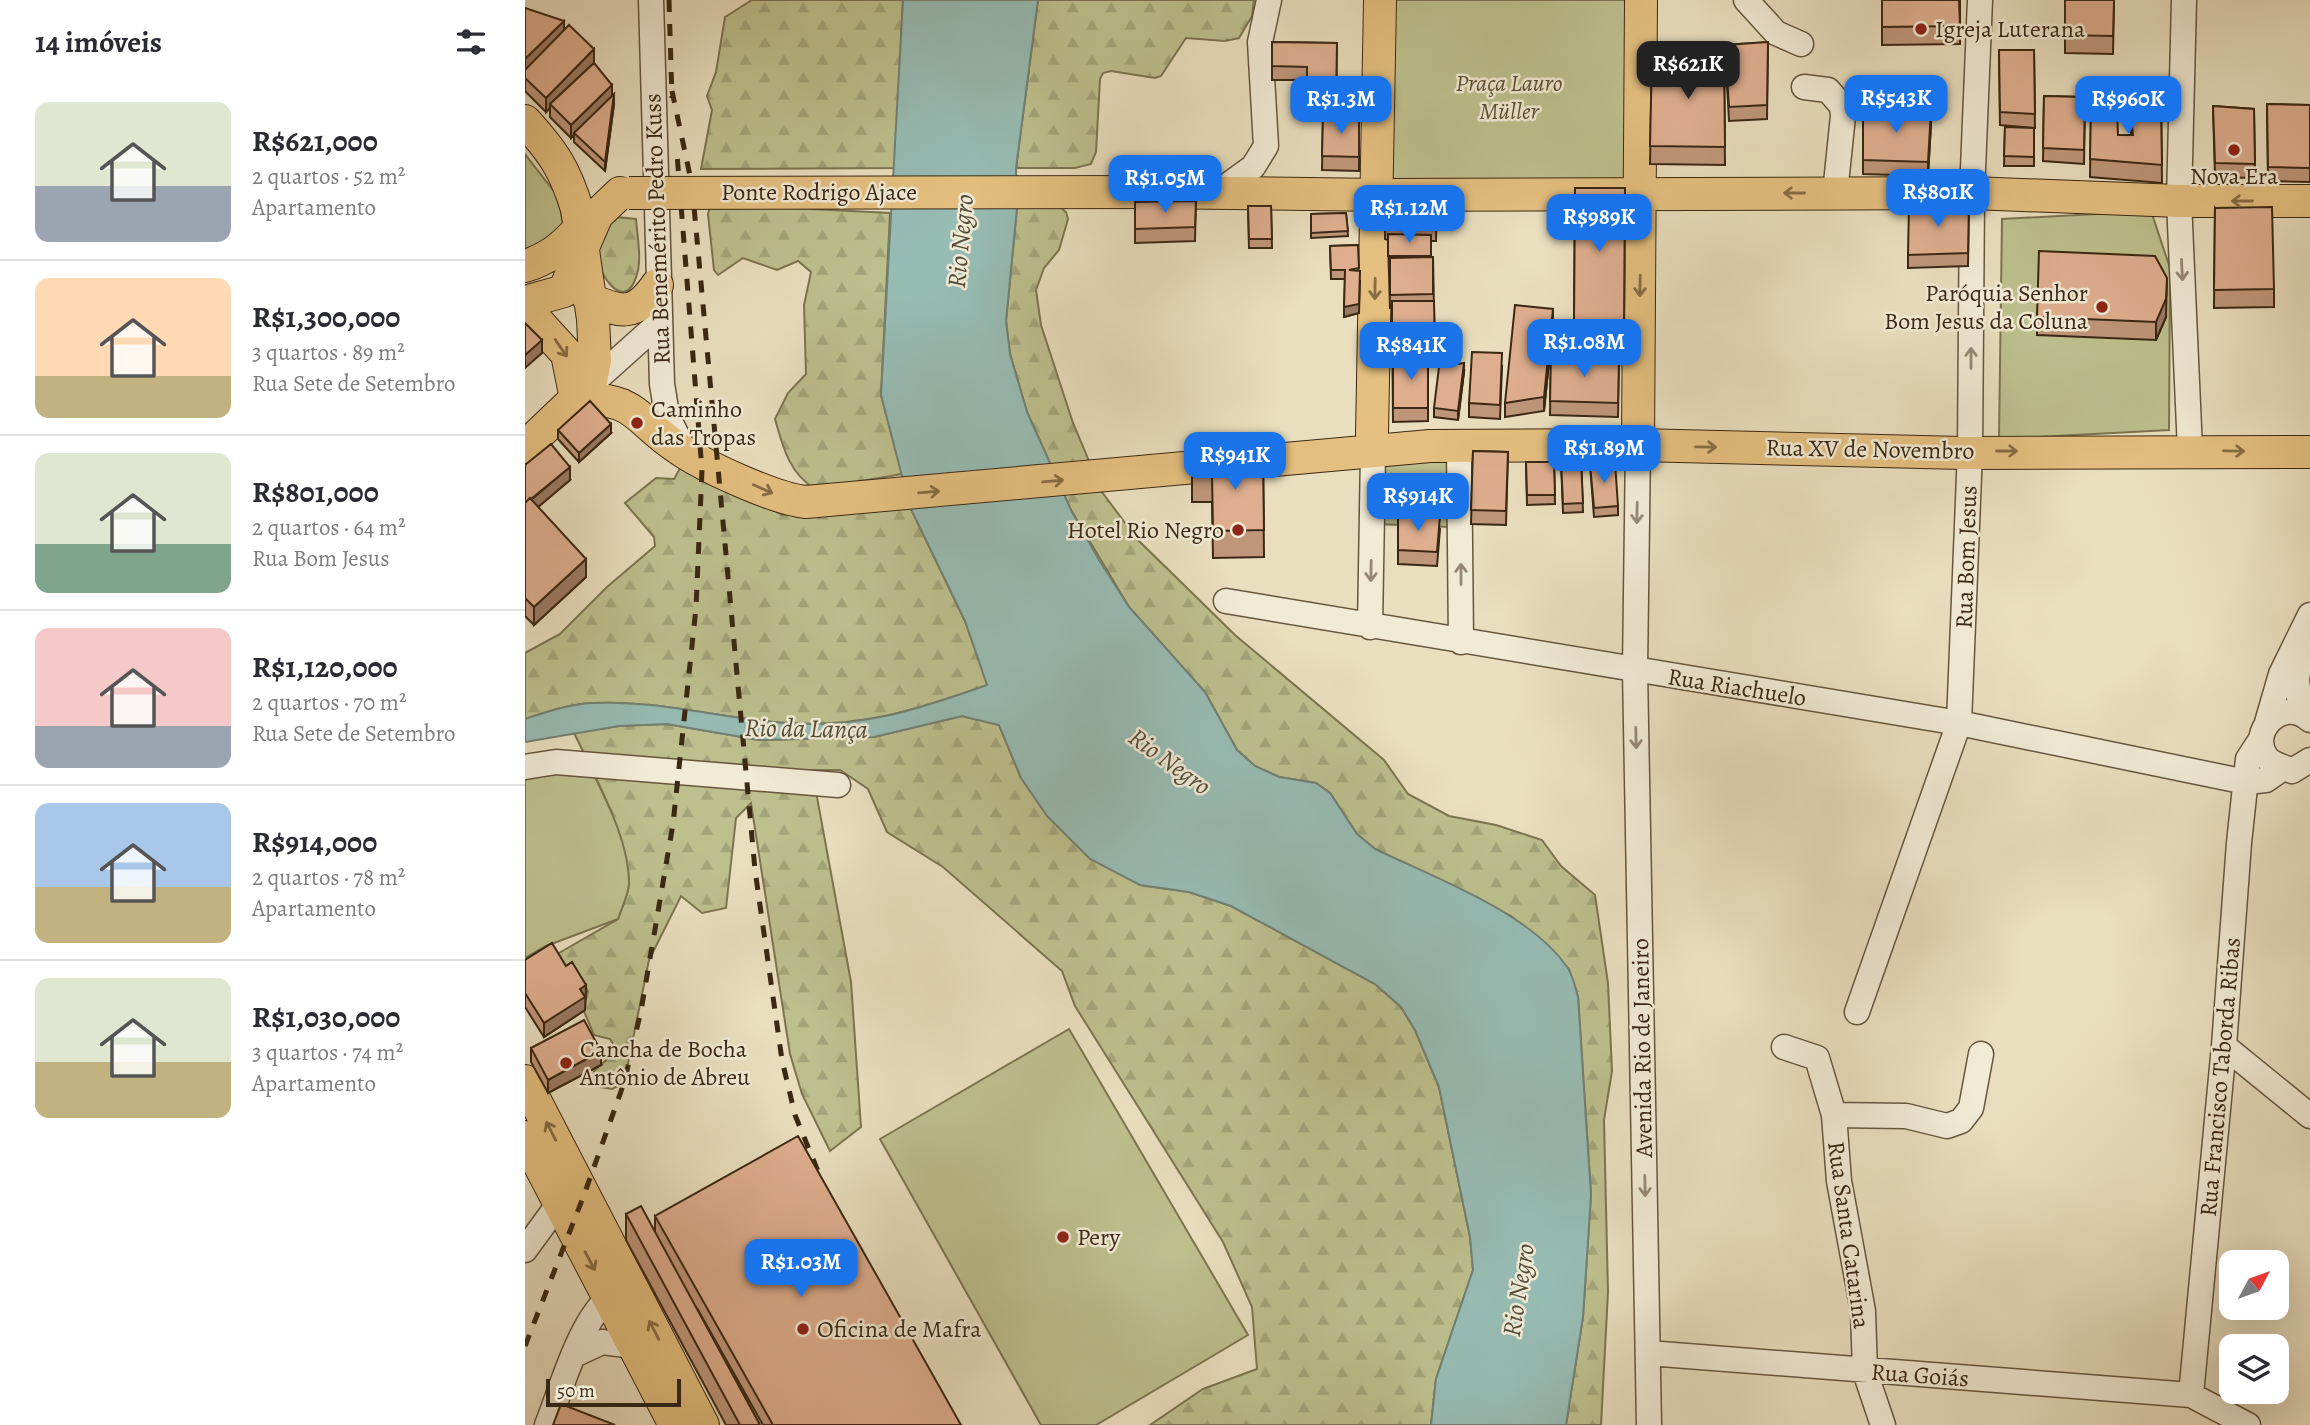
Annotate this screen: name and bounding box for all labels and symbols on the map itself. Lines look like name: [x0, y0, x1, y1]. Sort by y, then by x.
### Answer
place label: Igreja Luterana: [1935, 13, 2086, 45]
marker: Igreja Luterana: [1913, 21, 1929, 37]
pin: R$621K: [1631, 42, 1745, 101]
park label: Praça Lauro Müller: [1456, 67, 1562, 127]
pin: R$1.3M: [1284, 76, 1398, 136]
pin: R$543K: [1839, 76, 1953, 135]
pin: R$960K: [2071, 76, 2185, 136]
street label: Rua Benemérito Pedro Kuss: [636, 93, 678, 365]
marker: Nova Era: [2226, 142, 2242, 158]
pin: R$1.05M: [1100, 156, 1230, 215]
place label: Nova Era: [2190, 160, 2279, 192]
pin: R$801K: [1881, 170, 1995, 229]
street label: Ponte Rodrigo Ajace: [721, 176, 917, 208]
pin: R$1.12M: [1344, 186, 1474, 245]
one-way arrow: [1783, 186, 1806, 200]
water label: Rio Negro: [939, 193, 982, 289]
pin: R$989K: [1542, 194, 1656, 254]
one-way arrow: [2231, 194, 2254, 208]
one-way arrow: [2176, 258, 2189, 281]
one-way arrow: [1633, 274, 1647, 297]
one-way arrow: [1368, 277, 1382, 300]
place label: Paróquia Senhor Bom Jesus da Coluna: [1884, 277, 2089, 337]
marker: Paróquia Senhor Bom Jesus da Coluna: [2094, 299, 2110, 315]
pin: R$1.08M: [1519, 320, 1649, 379]
pin: R$841K: [1354, 322, 1468, 382]
one-way arrow: [554, 338, 568, 357]
one-way arrow: [1964, 347, 1978, 370]
place label: Caminho das Tropas: [651, 393, 756, 453]
marker: Caminho das Tropas: [629, 415, 645, 431]
pin: R$1.89M: [1539, 426, 1669, 485]
street label: Rua XV de Novembro: [1765, 431, 1975, 467]
pin: R$941K: [1178, 433, 1292, 492]
one-way arrow: [1695, 440, 1718, 453]
one-way arrow: [1995, 444, 2018, 458]
one-way arrow: [2223, 444, 2246, 458]
one-way arrow: [1041, 474, 1063, 487]
pin: R$914K: [1361, 474, 1475, 533]
one-way arrow: [752, 483, 773, 496]
one-way arrow: [917, 485, 940, 498]
street label: Rua Bom Jesus: [1948, 485, 1984, 629]
one-way arrow: [1630, 501, 1644, 524]
place label: Hotel Rio Negro: [1067, 514, 1224, 546]
marker: Hotel Rio Negro: [1230, 522, 1246, 538]
one-way arrow: [1364, 559, 1378, 582]
one-way arrow: [1454, 562, 1468, 585]
street label: Rua Riachuelo: [1665, 660, 1809, 714]
water label: Rio da Lança: [744, 710, 868, 747]
water label: Rio Negro: [1121, 720, 1218, 803]
one-way arrow: [1630, 727, 1643, 750]
street label: Rua Francisco Taborda Ribas: [2192, 936, 2248, 1218]
street label: Avenida Rio de Janeiro: [1624, 938, 1660, 1159]
place label: Cancha de Bocha Antônio de Abreu: [579, 1033, 750, 1093]
marker: Cancha de Bocha Antônio de Abreu: [558, 1055, 574, 1071]
one-way arrow: [544, 1121, 557, 1142]
street label: Rua Santa Catarina: [1820, 1139, 1878, 1332]
one-way arrow: [1638, 1175, 1652, 1198]
place label: Pery: [1077, 1221, 1120, 1253]
marker: Pery: [1055, 1229, 1071, 1245]
pin: R$1.03M: [736, 1240, 866, 1299]
water label: Rio Negro: [1494, 1241, 1543, 1339]
one-way arrow: [584, 1250, 597, 1271]
north arrow: [2219, 1250, 2289, 1320]
place label: Oficina de Mafra: [817, 1313, 982, 1345]
one-way arrow: [647, 1320, 660, 1341]
marker: Oficina de Mafra: [795, 1321, 811, 1337]
street label: Rua Goiás: [1870, 1356, 1970, 1394]
scale bar: [546, 1376, 681, 1408]

